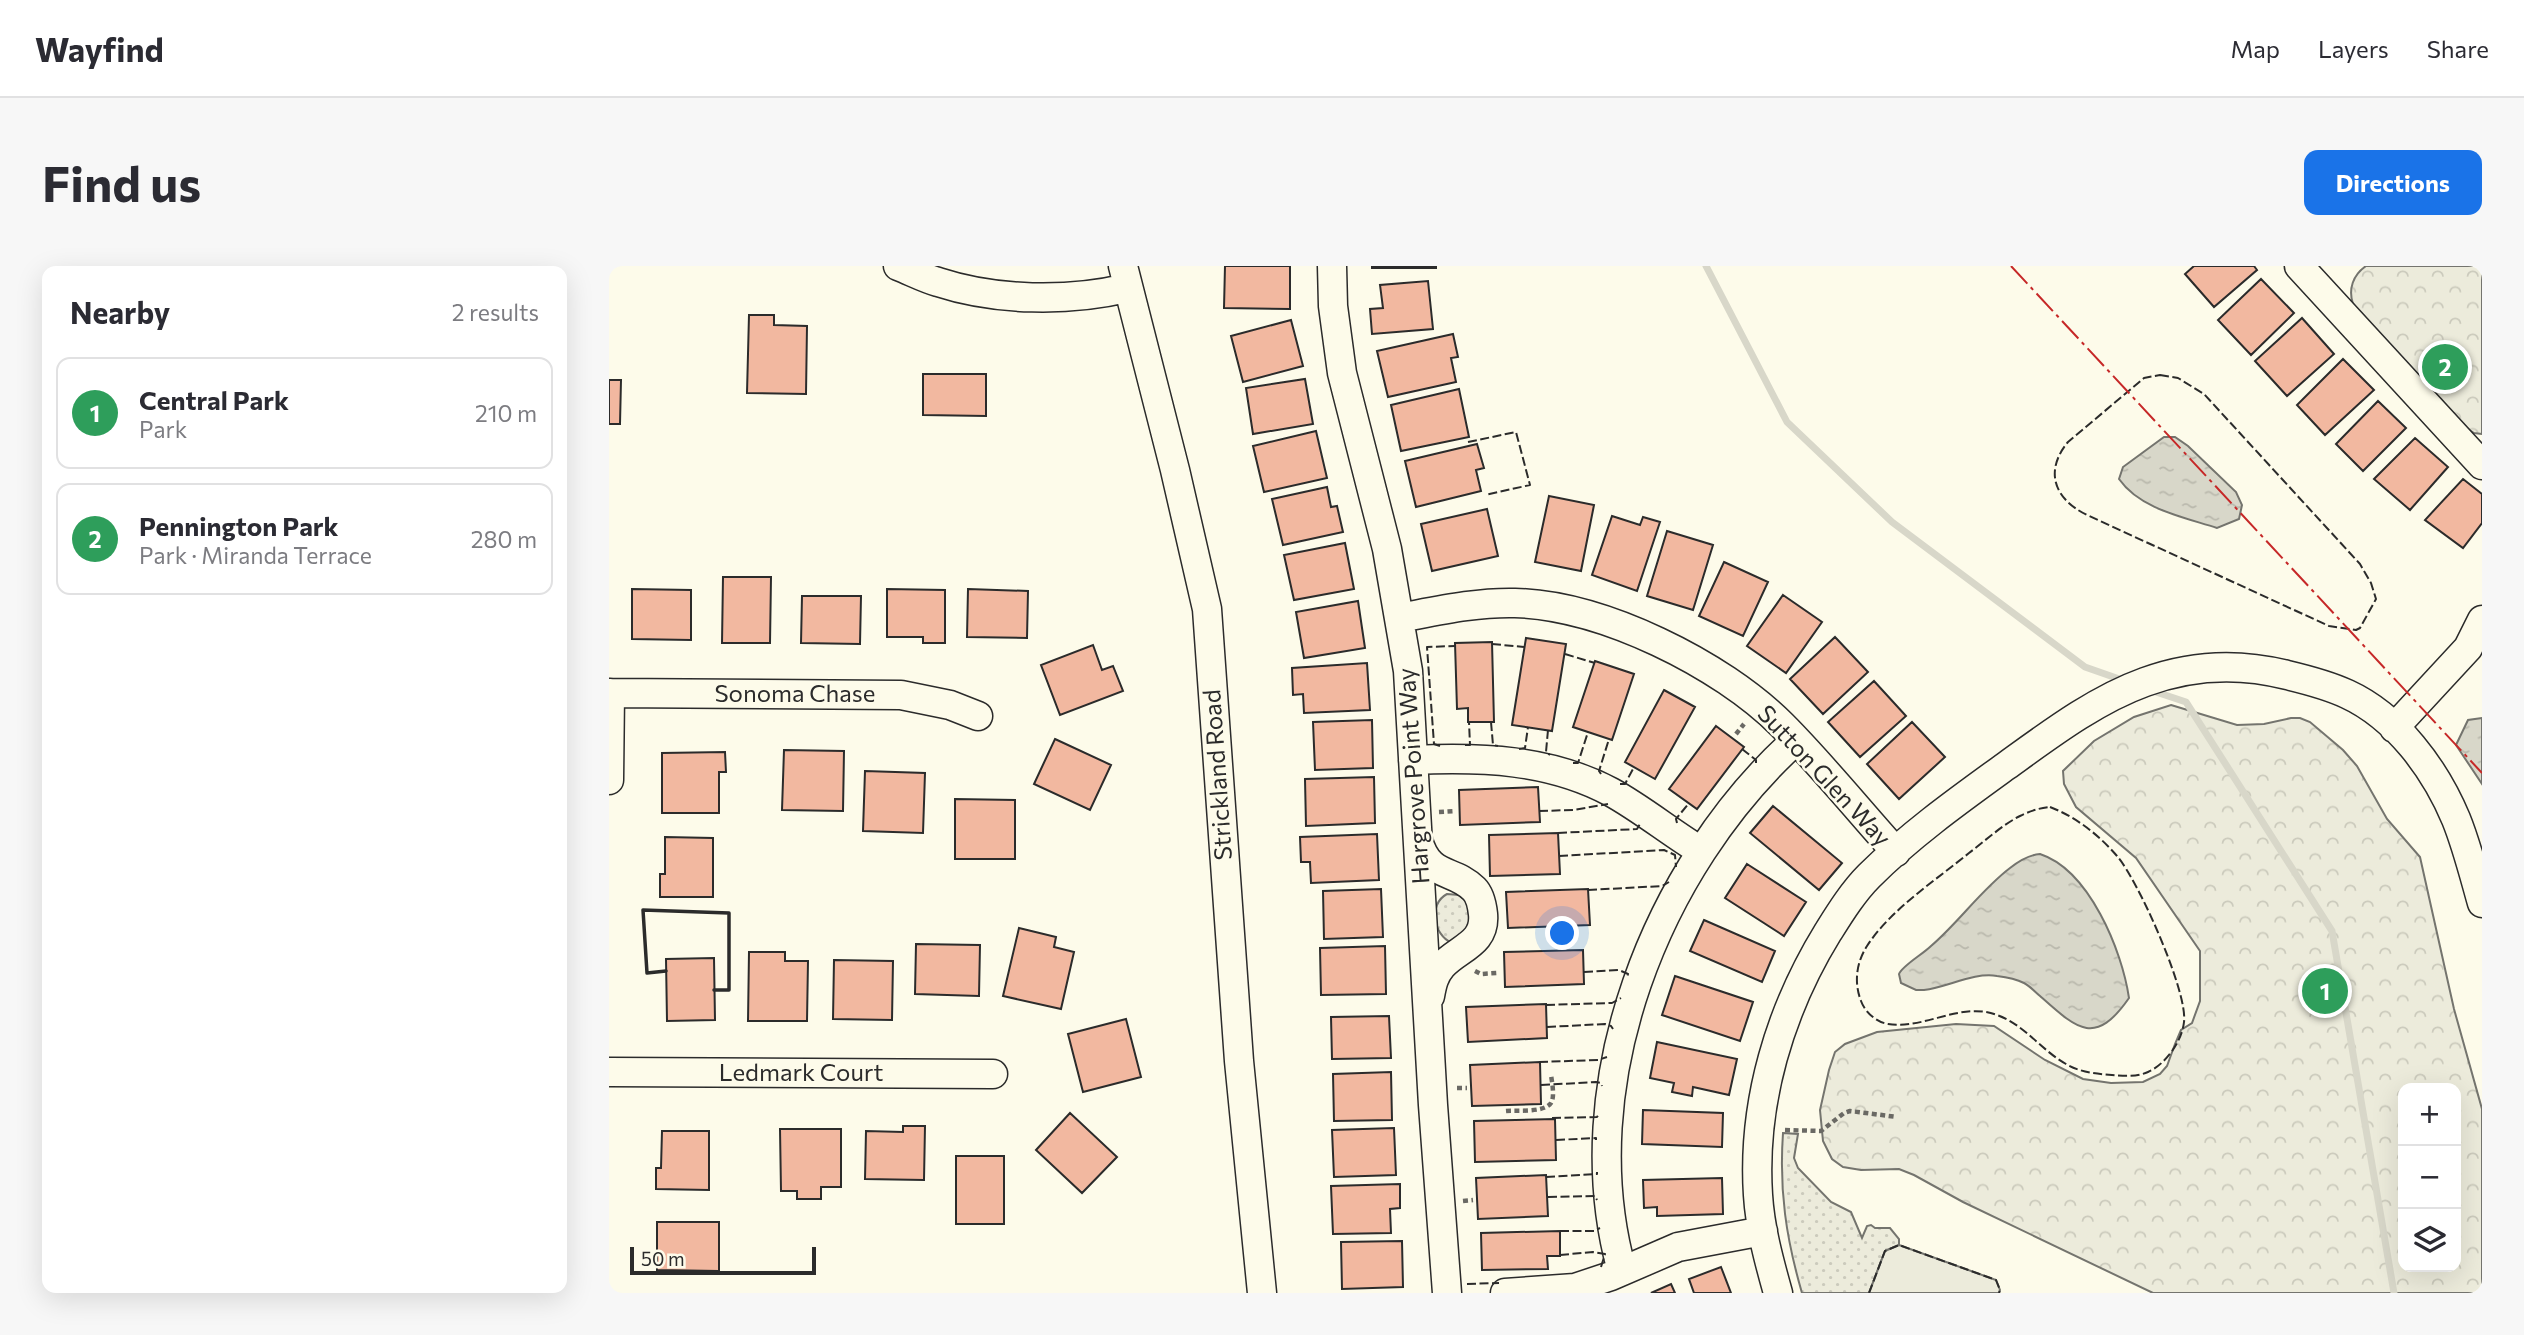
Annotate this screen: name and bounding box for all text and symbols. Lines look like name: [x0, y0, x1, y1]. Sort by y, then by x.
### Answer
text: Wayfind: [35, 28, 164, 69]
text: Map: [2231, 34, 2280, 63]
text: Layers: [2318, 34, 2389, 63]
text: Share: [2427, 34, 2489, 63]
button: Directions: [2304, 150, 2482, 215]
text: Find us: [42, 152, 201, 212]
text: Nearby: [70, 293, 170, 330]
text: 2 results: [452, 298, 539, 326]
pin: 2: [2422, 341, 2468, 393]
text: Central Park: [139, 384, 289, 415]
text: 1: [90, 399, 100, 427]
text: 210 m: [475, 399, 537, 427]
text: Park: [139, 415, 187, 443]
text: Pennington Park: [139, 510, 339, 541]
text: 2: [88, 525, 102, 553]
text: 280 m: [471, 525, 537, 553]
text: Park · Miranda Terrace: [139, 541, 372, 569]
street label: Hargrove Point Way: [1390, 667, 1435, 885]
street label: Sonoma Chase: [715, 678, 875, 707]
street label: Strickland Road: [1196, 689, 1237, 862]
street label: Sutton Glen Way: [1752, 698, 1898, 852]
your location: [1545, 916, 1579, 950]
pin: 1: [2302, 965, 2348, 1017]
street label: Ledmark Court: [719, 1057, 883, 1086]
map controls: [2398, 1083, 2461, 1272]
button: +: [2398, 1083, 2461, 1146]
button: −: [2398, 1146, 2461, 1209]
button: layers: [2398, 1209, 2461, 1272]
scale bar: [630, 1244, 815, 1276]
text: 50 m: [641, 1247, 685, 1270]

